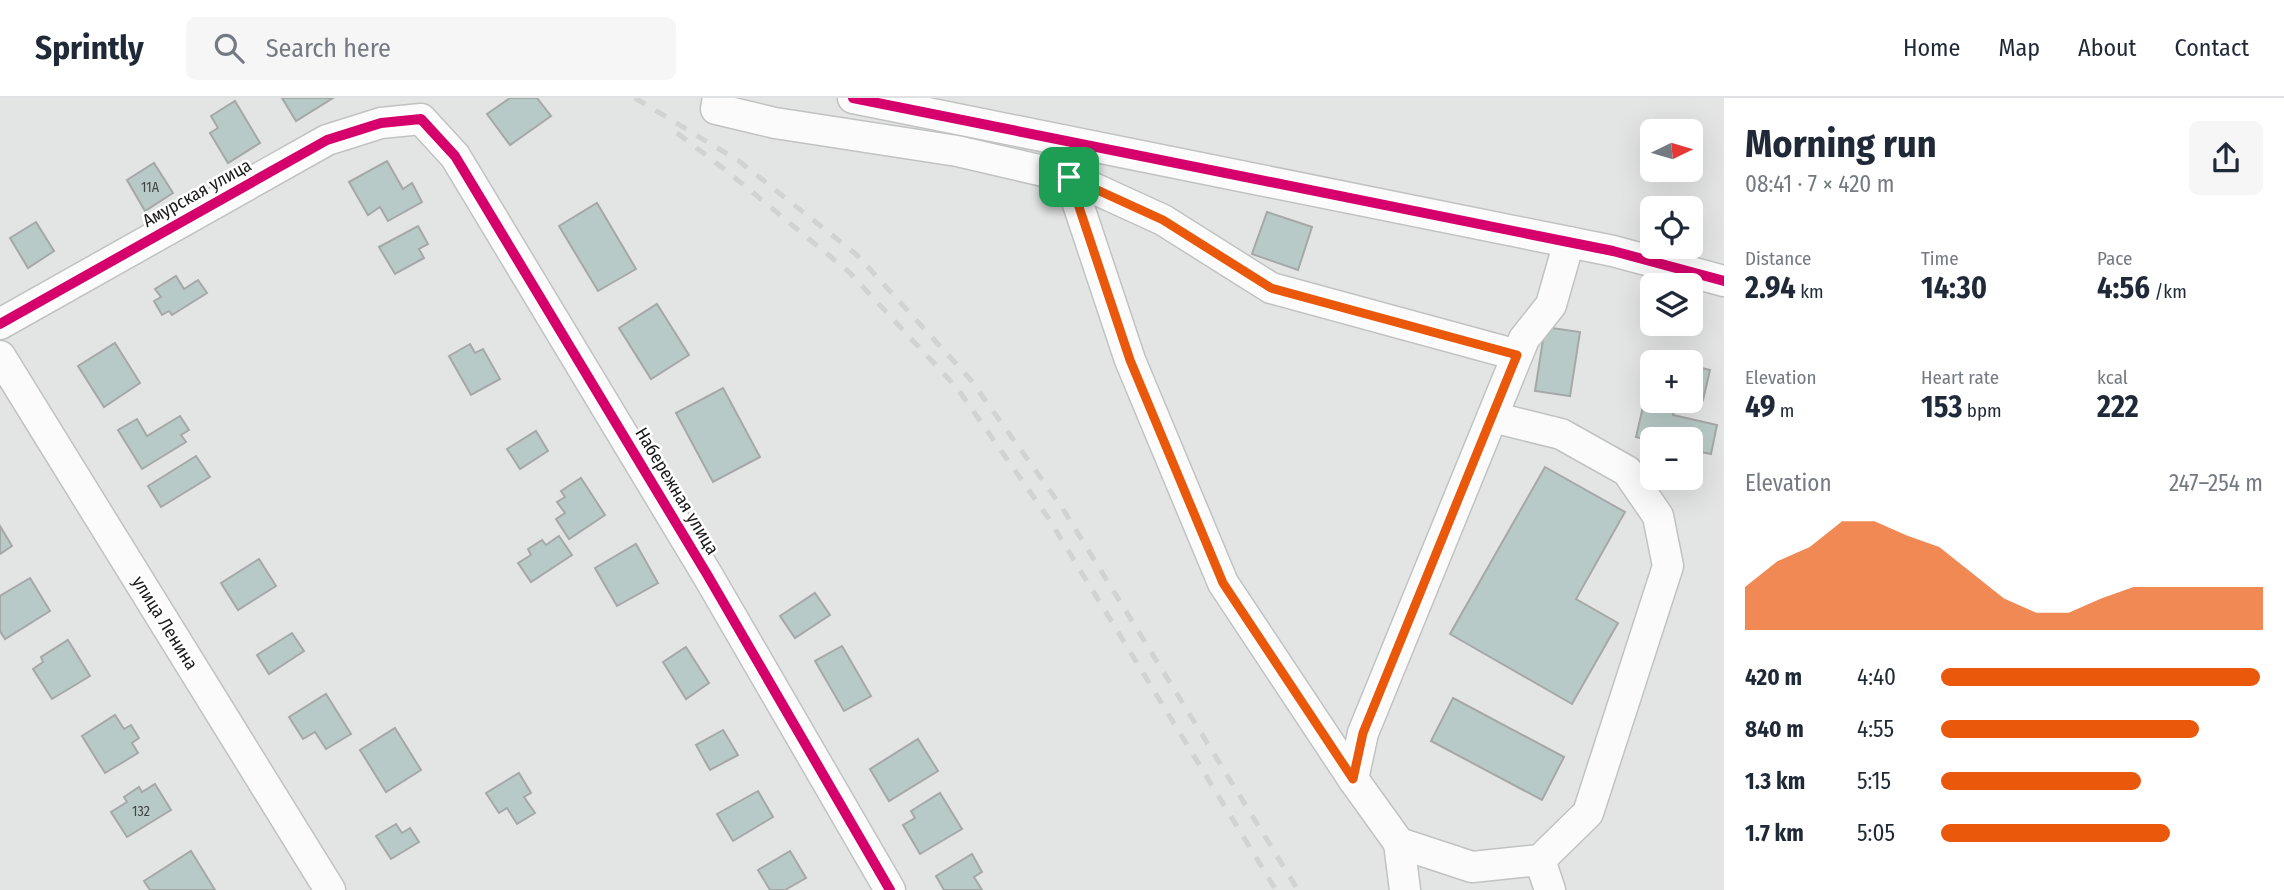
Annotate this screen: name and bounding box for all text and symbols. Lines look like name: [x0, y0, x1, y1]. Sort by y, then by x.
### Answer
search box: [186, 17, 676, 80]
text: Sprintly: [35, 28, 144, 68]
icon: search: [210, 29, 248, 67]
text: Search here: [266, 33, 391, 64]
text: Home: [1903, 34, 1960, 62]
text: Map: [1998, 34, 2040, 62]
text: About: [2078, 34, 2136, 62]
text: Contact: [2174, 34, 2249, 62]
north arrow: [1640, 119, 1703, 182]
map controls: [1640, 119, 1703, 490]
text: Morning run: [1745, 121, 1937, 167]
button: share: [2189, 121, 2263, 195]
pin: [1039, 147, 1099, 207]
street label: Амурская улица: [139, 154, 255, 232]
icon: arrive: [1050, 158, 1088, 196]
text: 08:41 · 7 × 420 m: [1745, 170, 1894, 198]
house number: 11А: [141, 179, 160, 196]
button: locate: [1640, 196, 1703, 259]
text: Distance: [1745, 247, 1812, 270]
text: Time: [1921, 247, 1959, 270]
text: Pace: [2097, 247, 2132, 270]
text: 2.94: [1745, 270, 1796, 306]
text: 14:30: [1921, 270, 1987, 306]
text: 4:56: [2097, 270, 2150, 306]
button: layers: [1640, 273, 1703, 336]
text: km: [1796, 280, 1824, 303]
text: /km: [2150, 280, 2187, 303]
button: +: [1640, 350, 1703, 413]
text: Elevation: [1745, 366, 1817, 389]
text: Heart rate: [1921, 366, 1999, 389]
text: kcal: [2097, 366, 2128, 389]
text: 49: [1745, 389, 1775, 425]
text: 153: [1921, 389, 1962, 425]
text: 222: [2097, 389, 2139, 425]
text: m: [1775, 399, 1794, 422]
text: bpm: [1962, 399, 2002, 422]
street label: Набережная улица: [630, 423, 724, 559]
button: −: [1640, 427, 1703, 490]
text: Elevation: [1745, 469, 1832, 497]
text: 247–254 m: [2169, 469, 2263, 497]
street label: улица Ленина: [127, 572, 203, 674]
text: 420 m: [1745, 663, 1802, 691]
text: 4:40: [1857, 663, 1896, 691]
text: 840 m: [1745, 715, 1804, 743]
text: 4:55: [1857, 715, 1894, 743]
text: 1.3 km: [1745, 767, 1805, 795]
text: 5:15: [1857, 767, 1891, 795]
house number: 132: [132, 803, 150, 820]
text: 1.7 km: [1745, 819, 1804, 847]
text: 5:05: [1857, 819, 1895, 847]

